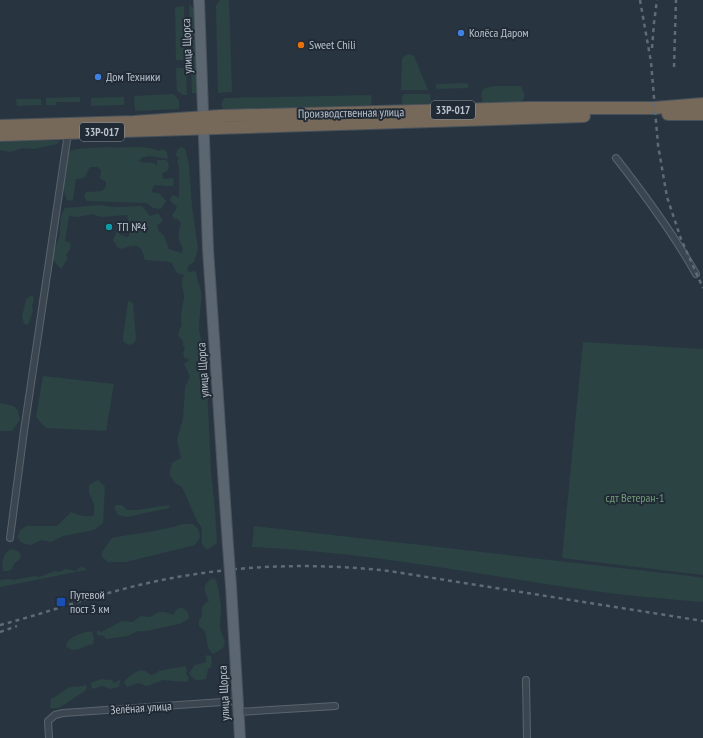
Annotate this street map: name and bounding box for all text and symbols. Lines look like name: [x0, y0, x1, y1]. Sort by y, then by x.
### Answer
street label: улица Щорса: [178, 18, 195, 74]
place label: Колёса Даром: [469, 25, 529, 40]
marker: Колёса Даром: [456, 28, 466, 38]
place label: Sweet Chili: [309, 37, 356, 52]
marker: Sweet Chili: [296, 40, 306, 50]
place label: Дом Техники: [106, 69, 160, 84]
marker: Дом Техники: [93, 72, 103, 82]
road number: 33Р-017: [431, 101, 475, 119]
street label: Производственная улица: [298, 104, 404, 121]
road number: 33Р-017: [80, 123, 124, 141]
place label: ТП №4: [117, 219, 147, 234]
marker: ТП №4: [104, 222, 114, 232]
street label: улица Щорса: [193, 342, 212, 398]
park label: сдт Ветеран-1: [606, 490, 664, 505]
place label: Путевой пост 3 км: [70, 587, 109, 616]
marker: Путевой пост 3 км: [55, 596, 67, 608]
street label: улица Щорса: [215, 665, 232, 721]
street label: Зелёная улица: [110, 698, 172, 717]

